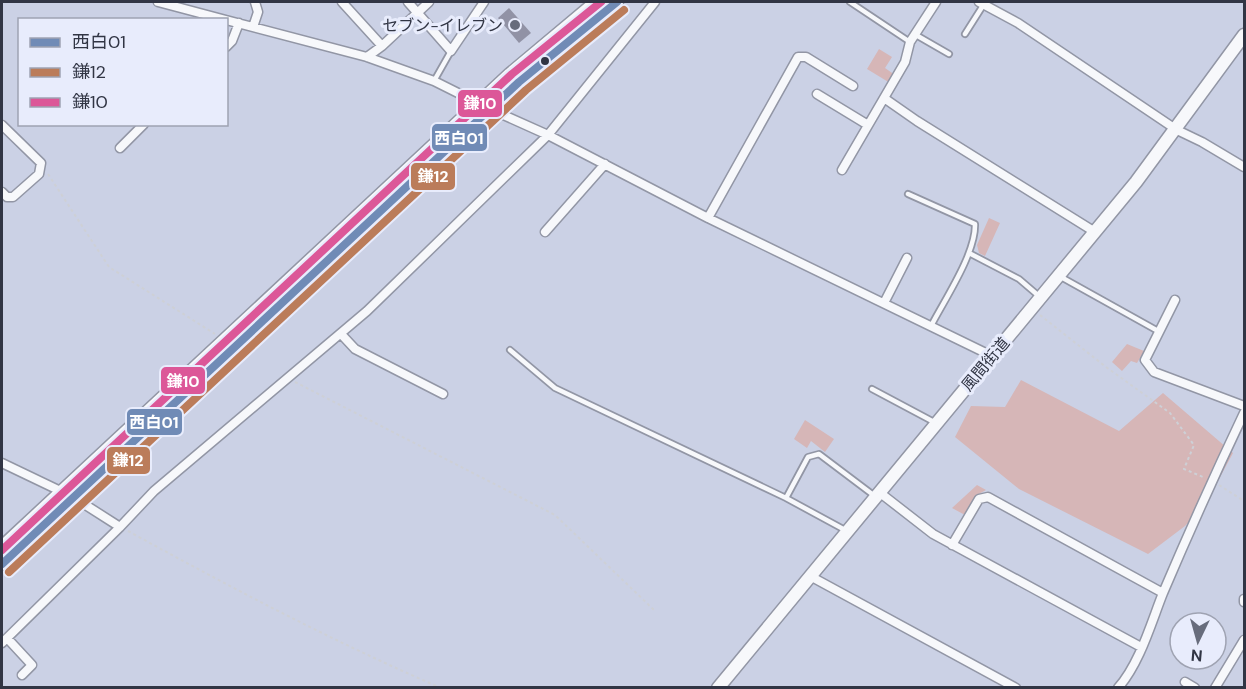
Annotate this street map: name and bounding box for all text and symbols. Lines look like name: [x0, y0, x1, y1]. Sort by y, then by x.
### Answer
place label: セブン-イレブン: [382, 15, 503, 36]
legend: [18, 18, 228, 126]
marker: セブン-イレブン: [508, 18, 522, 32]
text: 西白01: [72, 30, 126, 54]
unlabelled marker: [539, 55, 551, 67]
text: 鎌12: [72, 60, 106, 84]
line badge: 鎌10: [457, 89, 503, 118]
text: 鎌10: [72, 90, 108, 114]
text: 鎌10: [463, 93, 497, 114]
line badge: 西白01: [431, 123, 488, 152]
text: 西白01: [434, 128, 484, 149]
line badge: 鎌12: [410, 162, 456, 191]
text: 鎌12: [417, 166, 449, 187]
street label: 風間街道: [957, 333, 1014, 396]
line badge: 鎌10: [160, 366, 206, 395]
text: 鎌10: [166, 371, 200, 392]
line badge: 西白01: [126, 408, 183, 436]
text: 西白01: [129, 412, 179, 433]
line badge: 鎌12: [106, 446, 151, 475]
text: 鎌12: [112, 450, 144, 471]
north arrow: [1168, 611, 1228, 671]
text: N: [1190, 644, 1203, 666]

